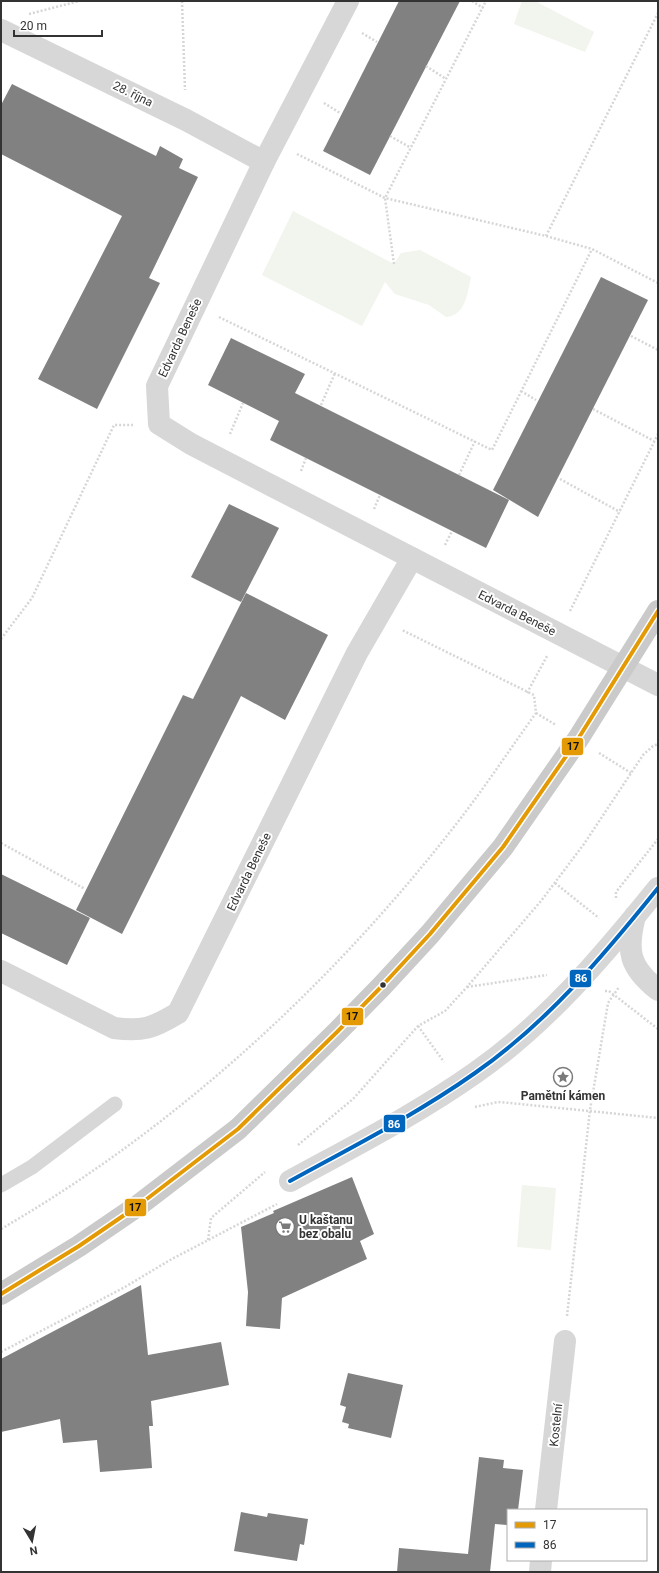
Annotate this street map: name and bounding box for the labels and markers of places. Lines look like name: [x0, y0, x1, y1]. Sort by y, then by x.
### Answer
unlabelled marker: [378, 980, 388, 990]
place icon: Pamětní kámen: [552, 1066, 574, 1088]
place label: Pamětní kámen: [521, 1089, 605, 1103]
place label: U kaštanu bez obalu: [299, 1213, 353, 1241]
supermarket icon: U kaštanu bez obalu: [274, 1216, 296, 1238]

